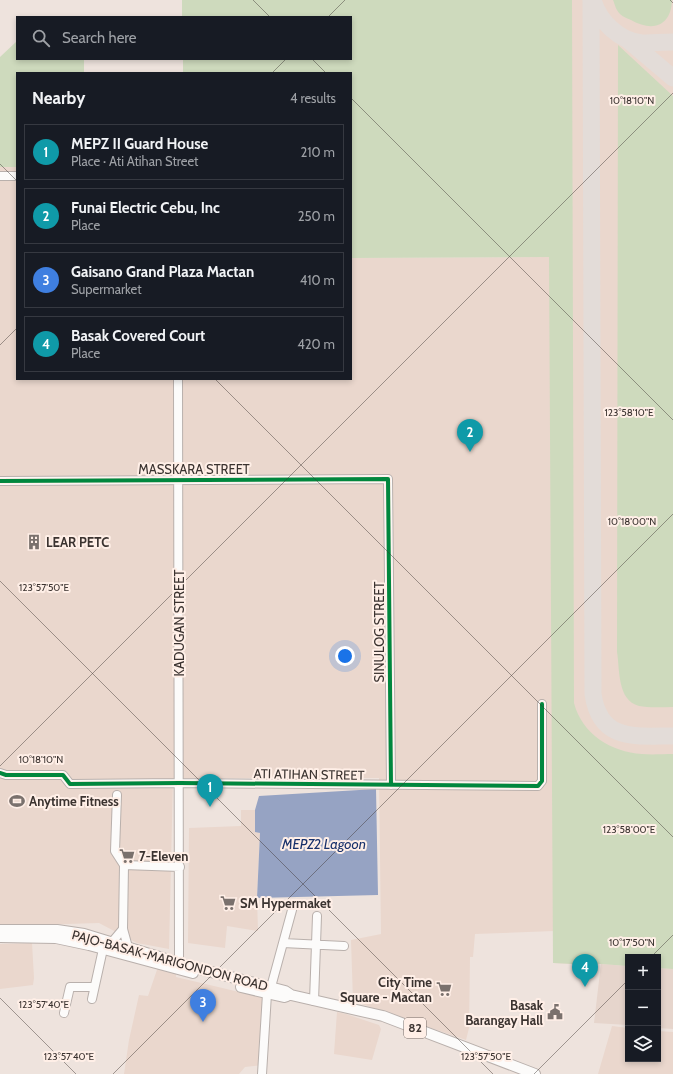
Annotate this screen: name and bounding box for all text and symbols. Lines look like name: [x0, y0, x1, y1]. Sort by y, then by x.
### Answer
search box: [16, 16, 352, 60]
icon: search: [30, 27, 52, 49]
text: Search here: [62, 29, 137, 47]
text: Nearby: [32, 88, 85, 108]
text: 4 results: [290, 90, 336, 106]
text: 10°18'10"N: [610, 94, 654, 107]
text: MEPZ II Guard House: [71, 135, 208, 153]
text: 1: [44, 144, 48, 160]
text: 210 m: [301, 144, 335, 160]
text: Place · Ati Atihan Street: [71, 153, 199, 169]
text: Funai Electric Cebu, Inc: [71, 199, 220, 217]
text: 2: [43, 208, 49, 224]
text: 250 m: [298, 208, 335, 224]
text: Place: [71, 217, 100, 233]
text: Gaisano Grand Plaza Mactan: [71, 263, 254, 281]
text: 3: [42, 272, 50, 288]
text: 410 m: [300, 272, 335, 288]
text: Supermarket: [71, 281, 142, 297]
text: Basak Covered Court: [71, 327, 205, 345]
text: 4: [42, 336, 50, 352]
text: 420 m: [297, 336, 335, 352]
text: Place: [71, 345, 100, 361]
text: 123°58'10"E: [604, 406, 654, 419]
pin: 2: [457, 419, 483, 452]
street label: MASSKARA STREET: [138, 461, 250, 477]
text: 10°18'00"N: [608, 515, 656, 528]
building icon: LEAR PETC: [25, 533, 43, 551]
place label: LEAR PETC: [46, 534, 109, 550]
street label: KADUGAN STREET: [171, 570, 187, 676]
text: 123°57'50"E: [19, 581, 70, 594]
street label: SINULOG STREET: [371, 581, 387, 683]
your location: [335, 646, 355, 666]
text: 10°18'10"N: [19, 753, 63, 766]
street label: ATI ATIHAN STREET: [253, 765, 365, 783]
pin: 1: [197, 774, 223, 807]
sports icon: Anytime Fitness: [8, 792, 26, 810]
place label: Anytime Fitness: [29, 793, 119, 809]
text: 123°58'00"E: [603, 823, 656, 836]
water label: MEPZ2 Lagoon: [281, 835, 366, 853]
supermarket icon: 7-Eleven: [118, 847, 136, 865]
place label: 7-Eleven: [139, 848, 188, 864]
supermarket icon: SM Hypermaket: [219, 894, 237, 912]
place label: SM Hypermaket: [240, 895, 332, 911]
street label: PAJO-BASAK-MARIGONDON ROAD: [70, 926, 270, 994]
text: 10°17'50"N: [609, 936, 655, 949]
pin: 4: [572, 954, 598, 987]
map controls: [625, 954, 661, 1062]
button: +: [625, 954, 661, 990]
place label: City Time Square - Mactan: [340, 974, 432, 1005]
supermarket icon: City Time Square - Mactan: [435, 980, 453, 998]
pin: 3: [190, 989, 216, 1022]
button: −: [625, 990, 661, 1026]
place label: Basak Barangay Hall: [465, 997, 544, 1028]
text: 123°57'40"E: [19, 998, 70, 1011]
public building icon: Basak Barangay Hall: [546, 1003, 564, 1021]
road number: 82: [404, 1018, 426, 1038]
button: layers: [625, 1026, 661, 1062]
text: 123°57'40"E: [44, 1050, 95, 1063]
text: 123°57'50"E: [461, 1050, 512, 1063]

